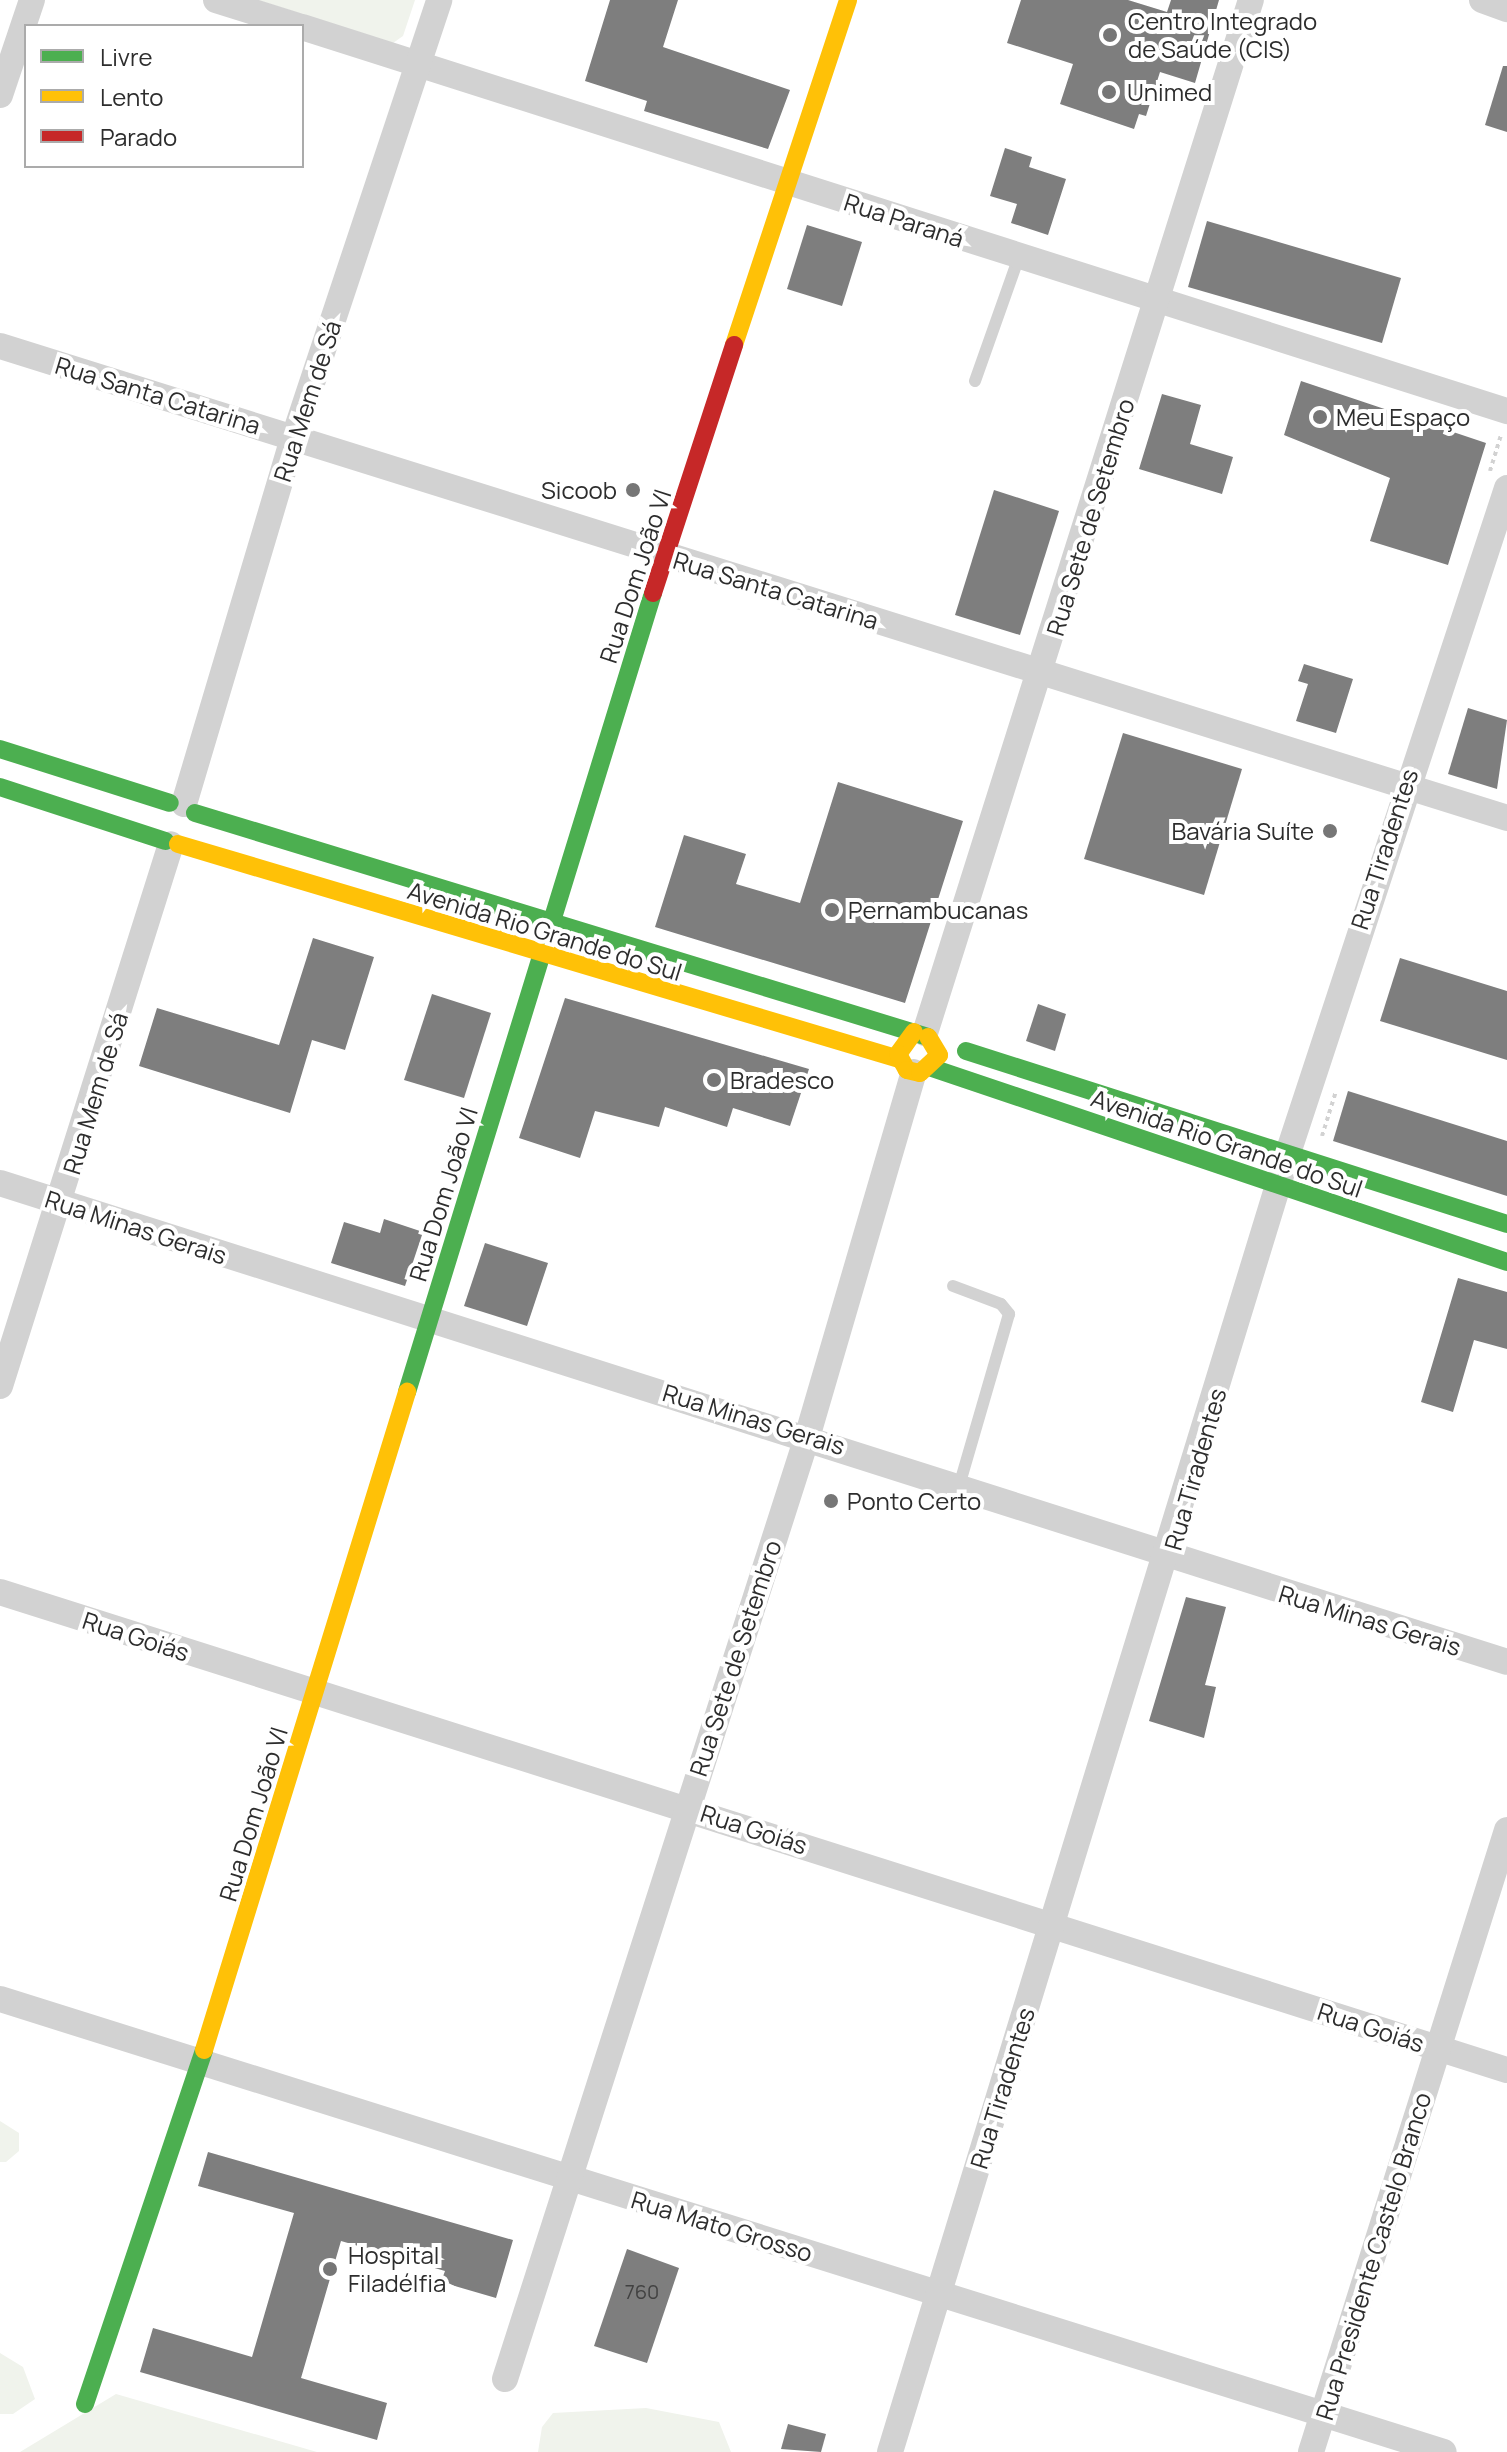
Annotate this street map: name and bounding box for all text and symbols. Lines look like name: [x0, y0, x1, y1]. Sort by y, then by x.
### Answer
place label: Centro Integrado de Saúde (CIS): [1128, 7, 1317, 63]
legend: [24, 24, 304, 168]
marker: Centro Integrado de Saúde (CIS): [1099, 24, 1121, 46]
text: Livre: [100, 40, 153, 73]
place label: Unimed: [1127, 78, 1212, 106]
text: Lento: [100, 80, 164, 113]
marker: Unimed: [1098, 81, 1120, 103]
text: Parado: [100, 120, 177, 153]
street label: Rua Paraná: [841, 187, 967, 253]
street label: Rua Mem de Sá: [267, 317, 347, 485]
street label: Rua Santa Catarina: [52, 350, 264, 440]
street label: Rua Sete de Setembro: [1040, 395, 1140, 639]
place label: Meu Espaço: [1336, 403, 1470, 431]
marker: Meu Espaço: [1311, 408, 1329, 426]
place label: Sicoob: [541, 476, 617, 504]
marker: Sicoob: [624, 481, 642, 499]
street label: Rua Dom João VI: [593, 486, 677, 666]
street label: Rua Santa Catarina: [670, 545, 882, 635]
street label: Rua Tiradentes: [1345, 765, 1423, 933]
place label: Bavária Suíte: [1171, 817, 1314, 845]
marker: Bavária Suíte: [1321, 822, 1339, 840]
street label: Avenida Rio Grande do Sul: [404, 876, 686, 986]
place label: Pernambucanas: [848, 896, 1028, 924]
marker: Pernambucanas: [823, 901, 841, 919]
street label: Rua Mem de Sá: [57, 1009, 133, 1177]
place label: Bradesco: [730, 1066, 834, 1094]
marker: Bradesco: [705, 1071, 723, 1089]
street label: Avenida Rio Grande do Sul: [1088, 1083, 1366, 1203]
street label: Rua Dom João VI: [403, 1103, 483, 1285]
street label: Rua Minas Gerais: [42, 1184, 230, 1270]
street label: Rua Minas Gerais: [659, 1378, 849, 1460]
street label: Rua Tiradentes: [1158, 1385, 1232, 1553]
place label: Ponto Certo: [847, 1487, 981, 1515]
marker: Ponto Certo: [822, 1492, 840, 1510]
street label: Rua Sete de Setembro: [683, 1537, 787, 1779]
street label: Rua Minas Gerais: [1275, 1579, 1465, 1661]
street label: Rua Goiás: [79, 1605, 193, 1667]
street label: Rua Dom João VI: [213, 1723, 293, 1905]
street label: Rua Goiás: [697, 1798, 811, 1860]
street label: Rua Goiás: [1314, 1996, 1428, 2058]
street label: Rua Tiradentes: [964, 2004, 1040, 2172]
street label: Rua Presidente Castelo Branco: [1309, 2089, 1437, 2423]
street label: Rua Mato Grosso: [628, 2185, 816, 2267]
place label: Hospital Filadélfia: [348, 2241, 446, 2297]
marker: Hospital Filadélfia: [319, 2258, 341, 2280]
house number: 760: [625, 2279, 659, 2303]

